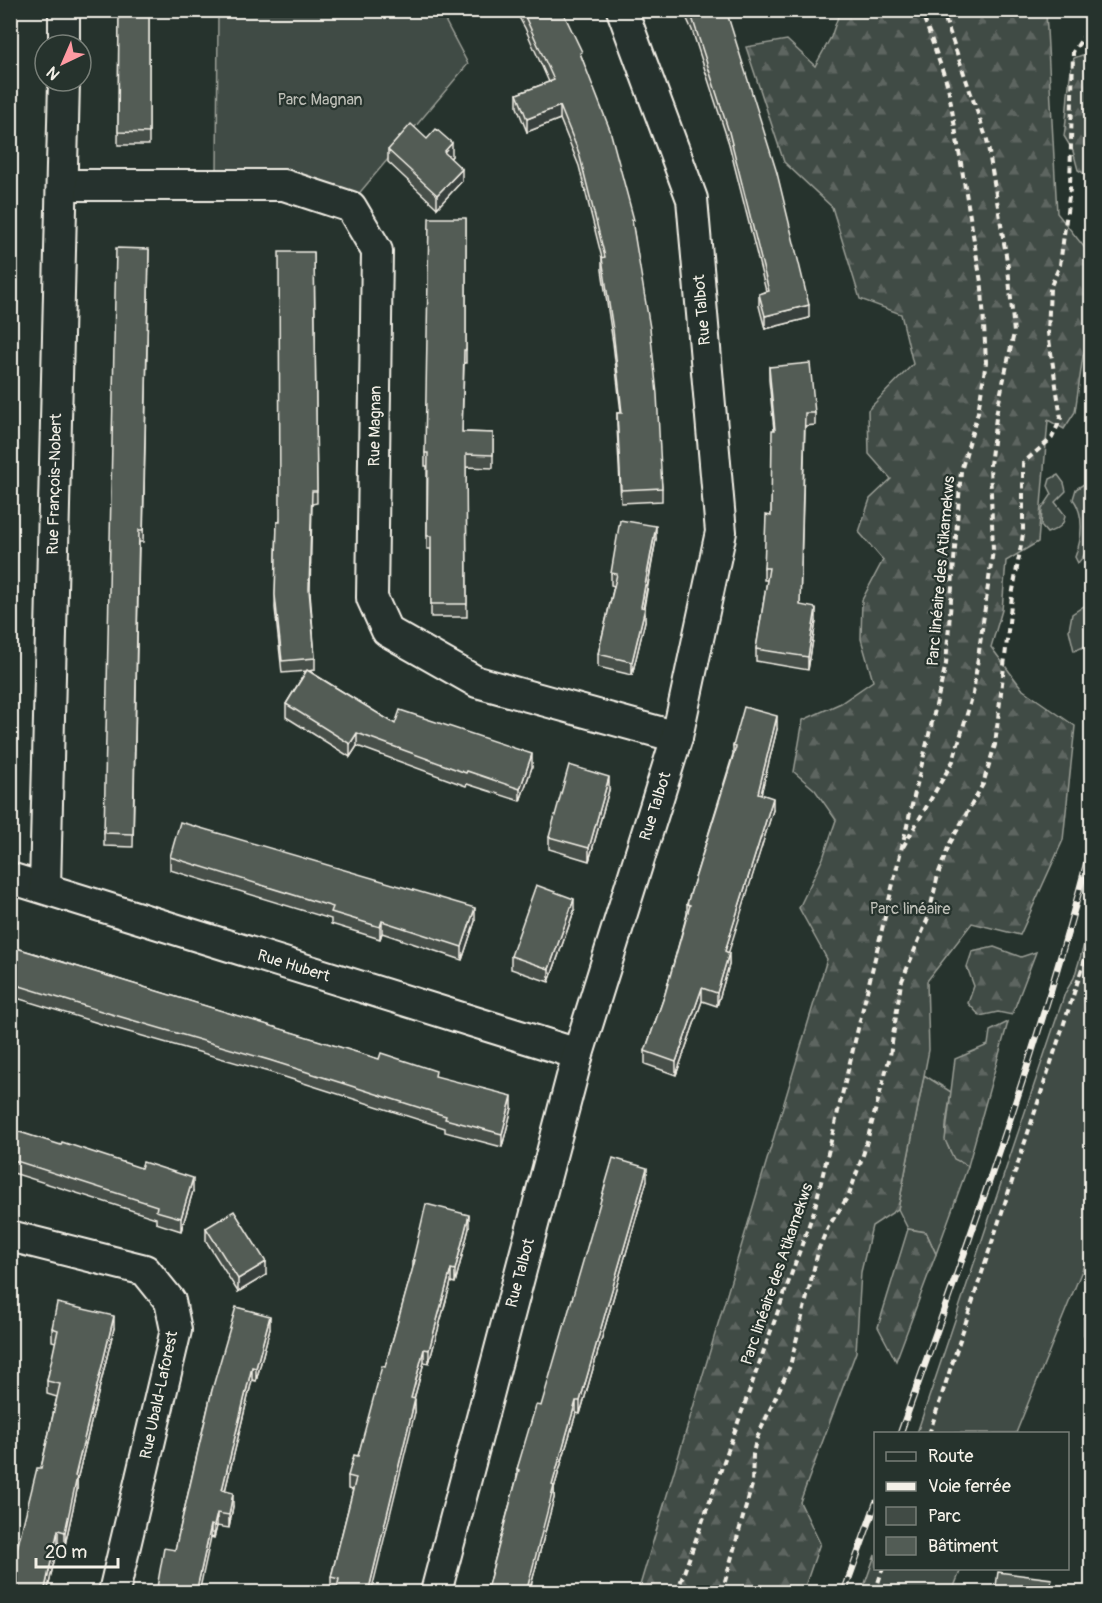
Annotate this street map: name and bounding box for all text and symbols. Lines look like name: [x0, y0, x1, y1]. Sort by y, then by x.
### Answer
north arrow: [33, 33, 93, 93]
text: N: [42, 62, 64, 84]
park label: Parc Magnan: [277, 90, 363, 110]
street label: Rue Talbot: [689, 273, 715, 346]
street label: Rue Magnan: [364, 385, 386, 467]
street label: Rue François-Nobert: [43, 413, 66, 555]
street label: Parc linéaire des Atikamekws: [923, 475, 959, 667]
street label: Rue Talbot: [635, 769, 676, 843]
park label: Parc linéaire: [870, 899, 950, 919]
street label: Rue Hubert: [255, 945, 333, 987]
street label: Parc linéaire des Atikamekws: [736, 1180, 818, 1368]
street label: Rue Talbot: [502, 1236, 539, 1310]
street label: Rue Ubald-Laforest: [136, 1329, 182, 1461]
legend: [874, 1432, 1069, 1570]
text: Route: [928, 1445, 973, 1468]
text: Voie ferrée: [928, 1475, 1011, 1498]
text: Parc: [928, 1505, 961, 1528]
scale bar: [36, 1531, 118, 1569]
text: Bâtiment: [928, 1535, 999, 1558]
text: 20 m: [45, 1541, 87, 1564]

